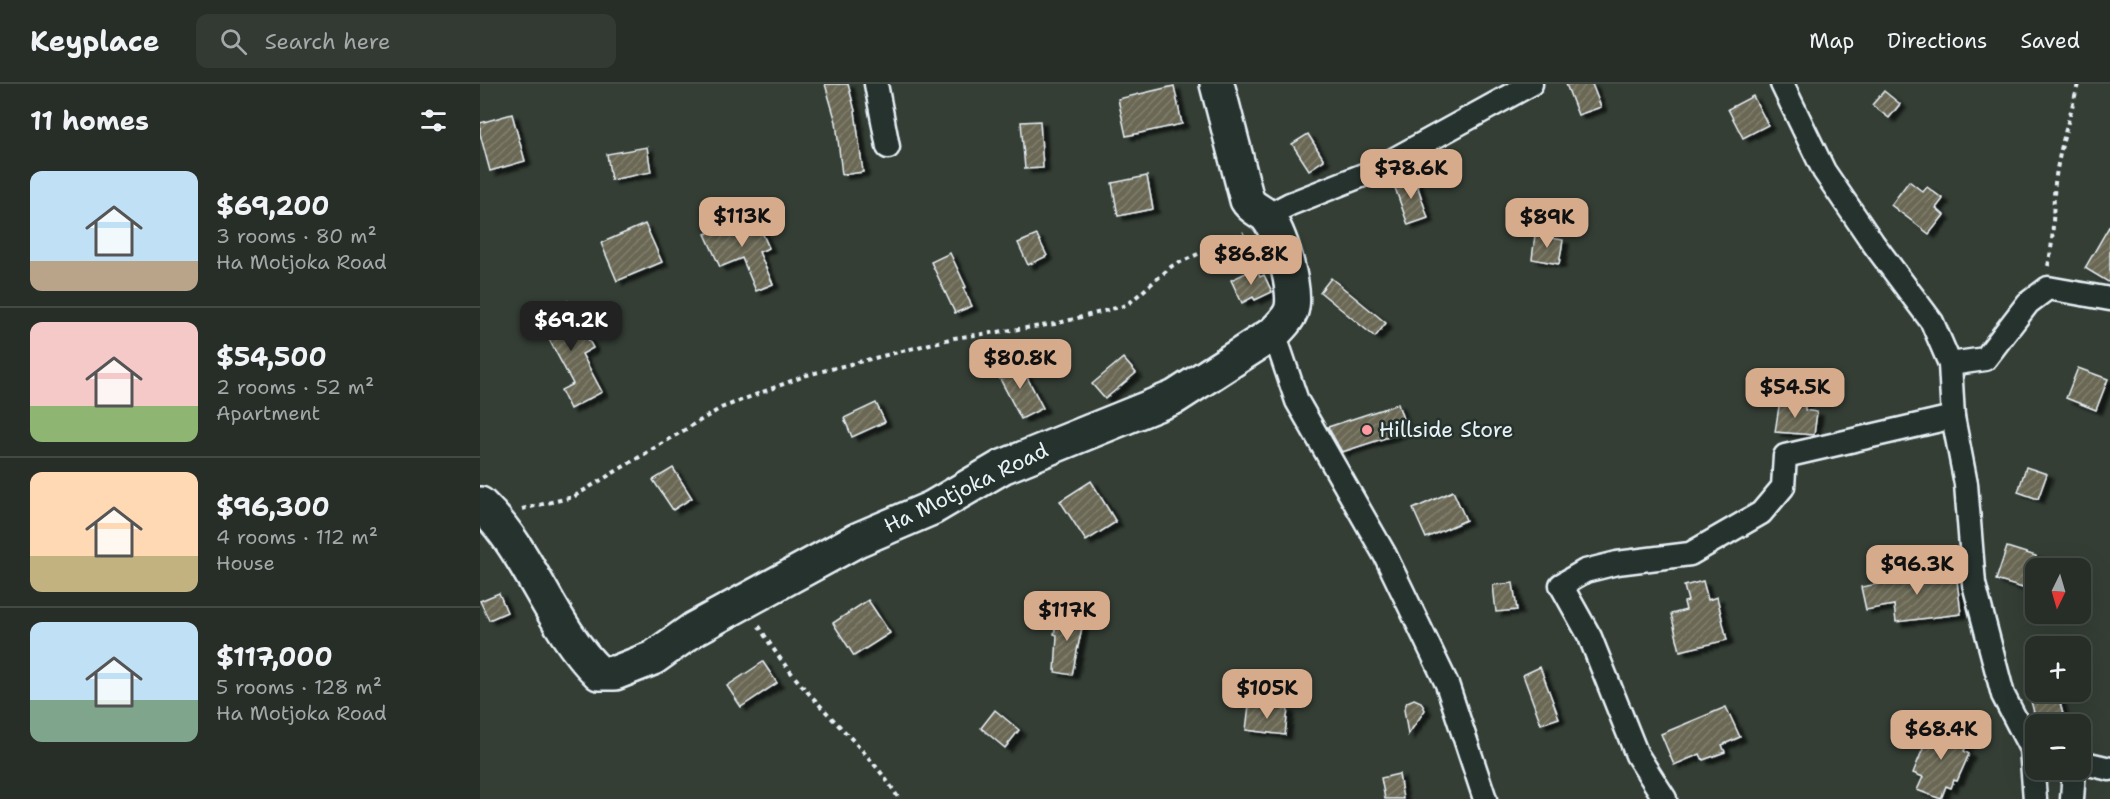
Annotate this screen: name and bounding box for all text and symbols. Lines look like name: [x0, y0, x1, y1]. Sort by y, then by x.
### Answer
search box: [196, 14, 616, 68]
text: Keyplace: [30, 22, 160, 60]
icon: search: [217, 25, 250, 58]
text: Search here: [265, 27, 390, 56]
text: Map: [1809, 27, 1854, 55]
text: Directions: [1887, 27, 1987, 55]
text: Saved: [2020, 27, 2080, 55]
text: 11 homes: [30, 103, 149, 138]
icon: filters: [417, 104, 450, 137]
pin: $78.6K: [1362, 149, 1460, 200]
text: $78.6K: [1374, 155, 1448, 181]
text: $69,200: [216, 188, 330, 223]
icon: home: [78, 195, 150, 267]
pin: $113K: [700, 197, 784, 248]
pin: $89K: [1511, 198, 1583, 249]
text: $113K: [713, 203, 771, 229]
text: $89K: [1519, 204, 1575, 230]
text: 3 rooms · 80 m²: [216, 223, 377, 249]
pin: $86.8K: [1202, 235, 1300, 286]
text: $86.8K: [1214, 241, 1288, 267]
text: Ha Motjoka Road: [216, 249, 387, 275]
pin: $69.2K: [522, 301, 620, 352]
text: $69.2K: [534, 307, 608, 333]
text: $54,500: [216, 339, 327, 374]
pin: $80.8K: [971, 339, 1069, 390]
text: $80.8K: [983, 345, 1057, 371]
icon: home: [78, 346, 150, 418]
pin: $54.5K: [1746, 368, 1844, 419]
text: 2 rooms · 52 m²: [216, 374, 374, 400]
text: $54.5K: [1759, 374, 1831, 400]
text: Apartment: [216, 400, 320, 426]
place label: Hillside Store: [1379, 416, 1513, 444]
marker: Hillside Store: [1360, 423, 1374, 437]
street label: Ha Motjoka Road: [879, 436, 1053, 540]
text: $96,300: [216, 489, 330, 524]
icon: home: [78, 496, 150, 568]
text: 4 rooms · 112 m²: [216, 524, 378, 550]
pin: $96.3K: [1868, 545, 1966, 596]
text: House: [216, 550, 275, 576]
text: $96.3K: [1880, 551, 1954, 577]
north arrow: [2025, 558, 2091, 624]
map controls: [2025, 558, 2091, 780]
pin: $117K: [1025, 591, 1109, 642]
text: $117K: [1038, 597, 1096, 623]
button: +: [2025, 636, 2091, 702]
text: $117,000: [216, 639, 333, 674]
icon: home: [78, 646, 150, 718]
pin: $105K: [1225, 669, 1309, 720]
text: 5 rooms · 128 m²: [216, 674, 382, 700]
text: $105K: [1236, 675, 1298, 701]
text: Ha Motjoka Road: [216, 700, 387, 726]
pin: $68.4K: [1892, 710, 1990, 761]
button: −: [2025, 714, 2091, 780]
text: $68.4K: [1904, 716, 1978, 742]

